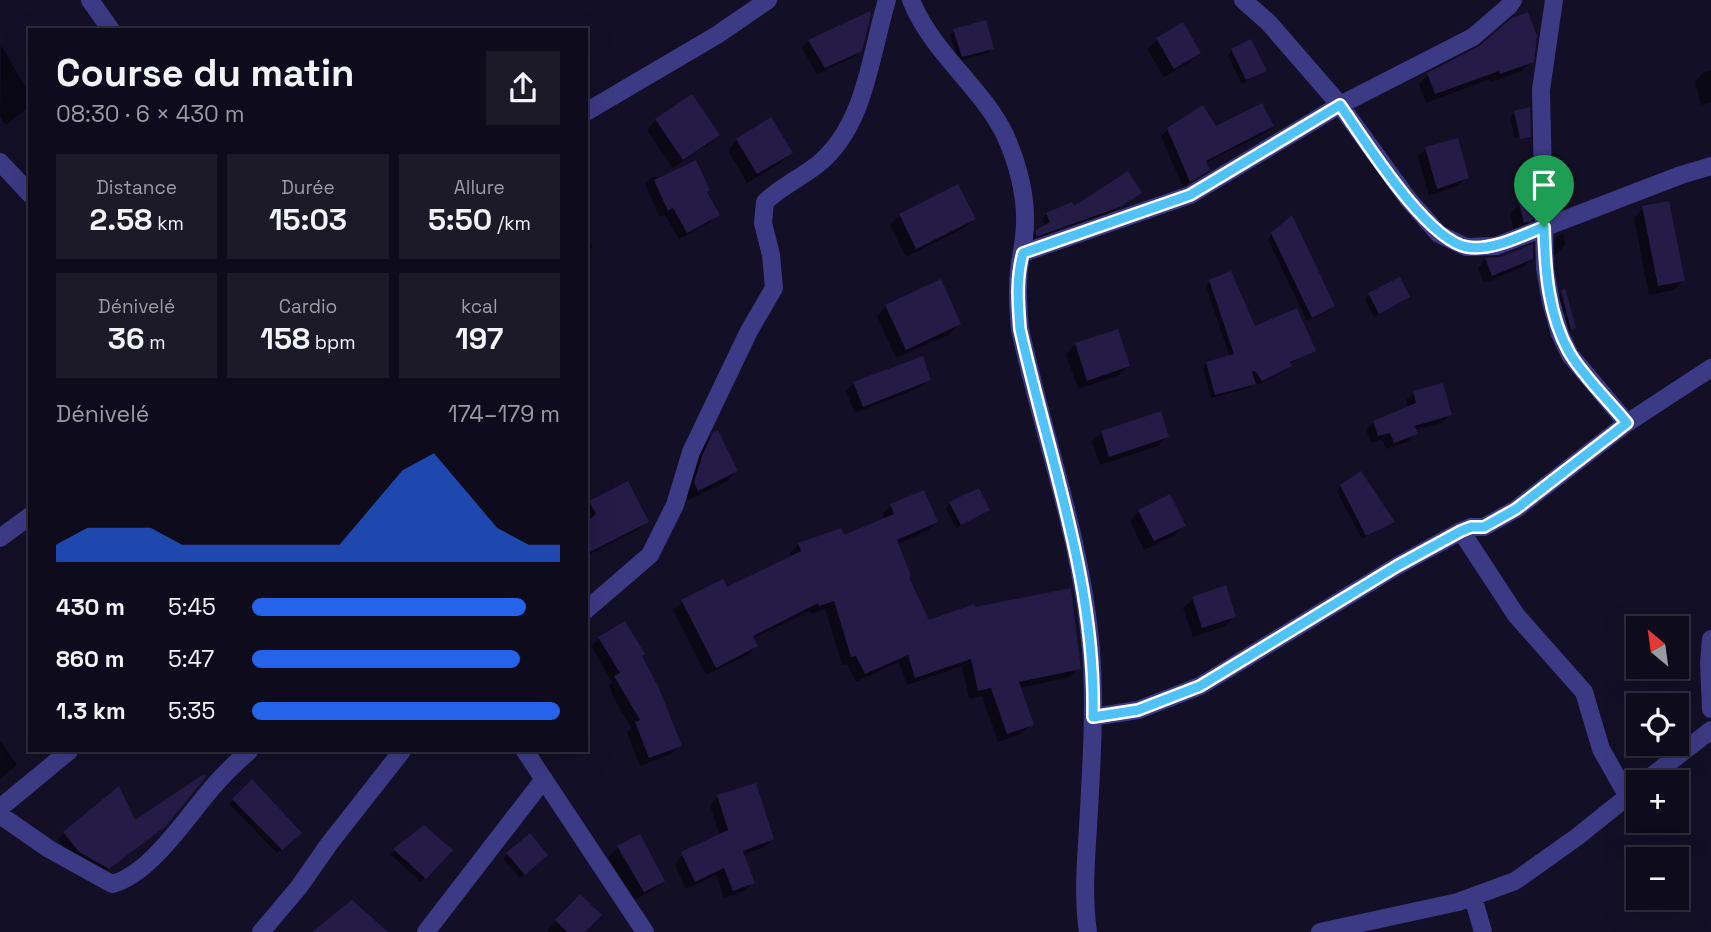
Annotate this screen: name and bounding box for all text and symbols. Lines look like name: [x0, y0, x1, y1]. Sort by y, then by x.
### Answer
text: Course du matin: [56, 49, 354, 97]
button: share: [486, 51, 560, 125]
text: 08:30 · 6 × 430 m: [56, 99, 245, 129]
pin: [1514, 155, 1574, 227]
icon: arrive: [1525, 166, 1563, 204]
text: Distance: [96, 175, 177, 200]
text: Durée: [281, 175, 335, 200]
text: Allure: [454, 175, 505, 200]
text: 2.58: [90, 200, 152, 239]
text: 15:03: [269, 200, 347, 239]
text: 5:50: [428, 200, 492, 239]
text: km: [152, 211, 184, 236]
text: /km: [492, 211, 531, 236]
text: Dénivelé: [98, 294, 175, 319]
text: Cardio: [279, 294, 337, 319]
text: kcal: [461, 294, 498, 319]
text: 36: [108, 319, 144, 358]
text: 158: [260, 319, 310, 358]
text: 197: [455, 319, 503, 358]
text: m: [144, 330, 166, 355]
text: bpm: [310, 330, 356, 355]
text: Dénivelé: [56, 399, 149, 429]
text: 174–179 m: [448, 399, 560, 429]
text: 430 m: [56, 592, 125, 622]
text: 5:45: [168, 592, 216, 622]
north arrow: [1626, 616, 1689, 679]
map controls: [1626, 616, 1689, 910]
text: 860 m: [56, 644, 124, 674]
text: 5:47: [168, 644, 214, 674]
button: locate: [1626, 693, 1689, 756]
text: 1.3 km: [56, 696, 126, 726]
text: 5:35: [168, 696, 215, 726]
button: +: [1626, 770, 1689, 833]
button: −: [1626, 847, 1689, 910]

